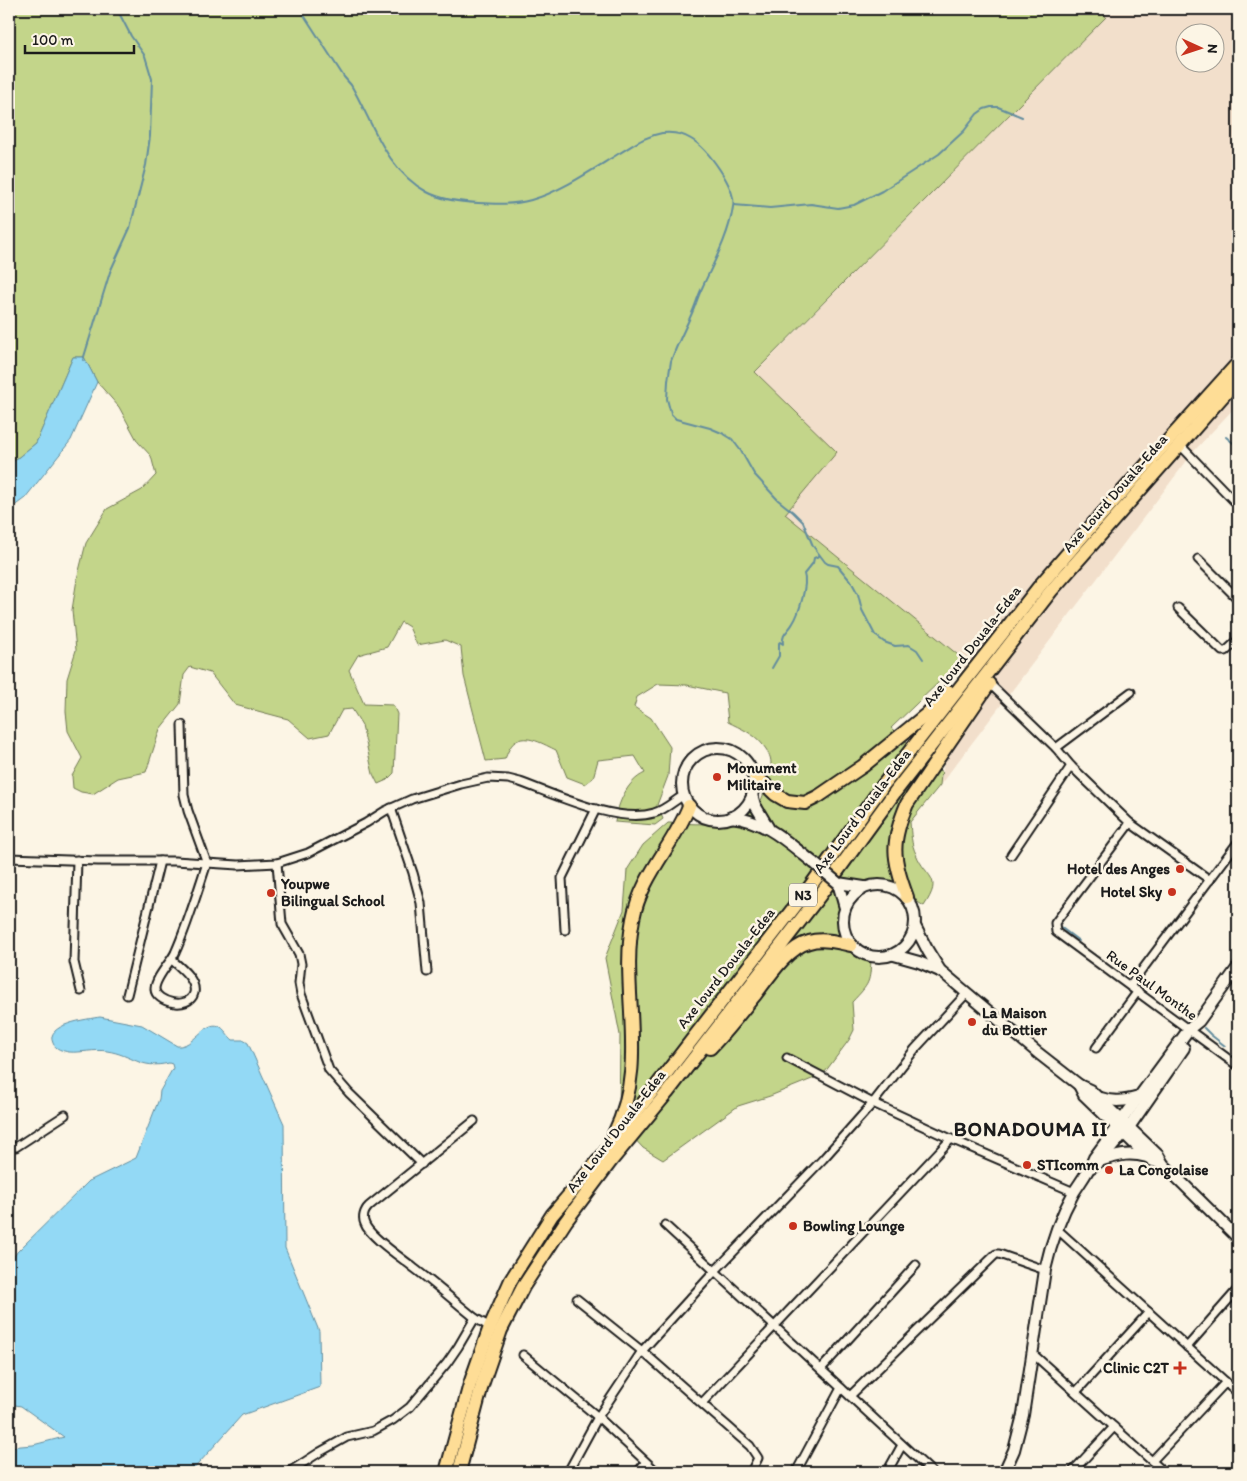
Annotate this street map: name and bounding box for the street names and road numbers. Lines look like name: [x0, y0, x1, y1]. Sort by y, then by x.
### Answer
street label: Axe Lourd Douala-Edea: [1059, 430, 1171, 556]
street label: Axe lourd Douala-Edea: [919, 582, 1025, 710]
street label: Axe Lourd Douala-Edea: [809, 745, 915, 877]
road number: N3: [789, 884, 817, 906]
street label: Axe lourd Douala-Edea: [673, 904, 779, 1032]
street label: Rue Paul Monthe: [1103, 946, 1201, 1024]
street label: Axe Lourd Douala-Edea: [563, 1066, 670, 1196]

